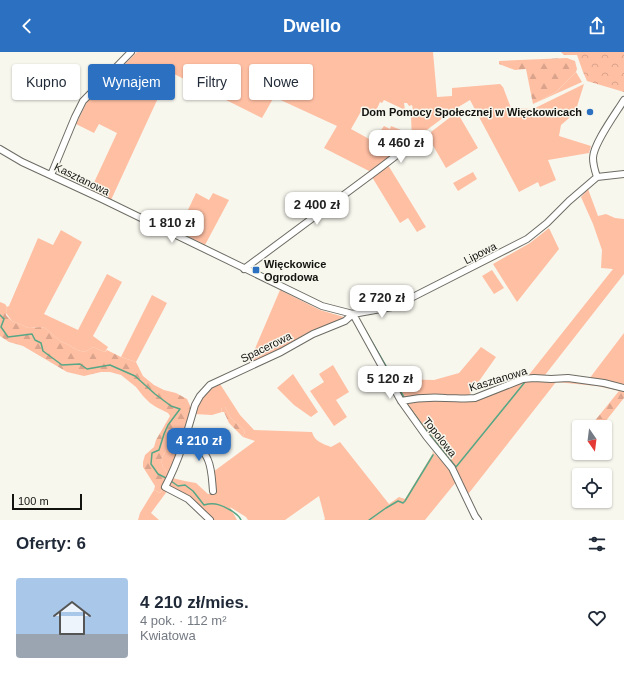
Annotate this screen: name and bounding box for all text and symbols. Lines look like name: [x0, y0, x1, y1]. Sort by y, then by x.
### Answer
icon: back: [16, 15, 38, 37]
icon: share: [586, 15, 608, 37]
text: Dwello: [283, 16, 341, 36]
chip: Kupno: [12, 64, 80, 100]
chip: Wynajem: [88, 64, 175, 100]
chip: Filtry: [183, 64, 241, 100]
chip: Nowe: [249, 64, 313, 100]
place label: Dom Pomocy Społecznej w Więckowicach: [361, 106, 582, 118]
marker: Dom Pomocy Społecznej w Więckowicach: [585, 107, 595, 117]
pin: 4 460 zł: [360, 130, 442, 164]
text: 4 460 zł: [378, 135, 424, 150]
street label: Kasztanowa: [52, 160, 112, 198]
pin: 2 400 zł: [276, 192, 358, 226]
text: 2 400 zł: [294, 197, 340, 212]
pin: 1 810 zł: [131, 210, 213, 244]
text: 1 810 zł: [149, 215, 195, 230]
street label: Lipowa: [462, 239, 499, 266]
place label: Więckowice Ogrodowa: [264, 258, 326, 283]
marker: Więckowice Ogrodowa: [251, 265, 261, 275]
pin: 2 720 zł: [341, 285, 423, 319]
text: 2 720 zł: [359, 290, 405, 305]
street label: Spacerowa: [239, 329, 294, 364]
street label: Kasztanowa: [468, 364, 529, 393]
pin: 5 120 zł: [349, 366, 431, 400]
text: 5 120 zł: [367, 371, 413, 386]
street label: Topolowa: [421, 415, 460, 460]
north arrow: [572, 420, 612, 460]
map controls: [572, 420, 612, 508]
pin: 4 210 zł: [158, 428, 240, 462]
text: 4 210 zł: [176, 433, 222, 448]
button: locate: [572, 468, 612, 508]
scale bar: [12, 492, 82, 511]
text: 100 m: [18, 495, 49, 507]
icon: filters: [586, 533, 608, 555]
text: Oferty: 6: [16, 534, 86, 553]
text: 4 210 zł/mies.: [140, 593, 249, 612]
icon: home: [48, 594, 96, 642]
icon: heart: [586, 607, 608, 629]
text: 4 pok. · 112 m²: [140, 613, 226, 628]
text: Kwiatowa: [140, 628, 196, 643]

